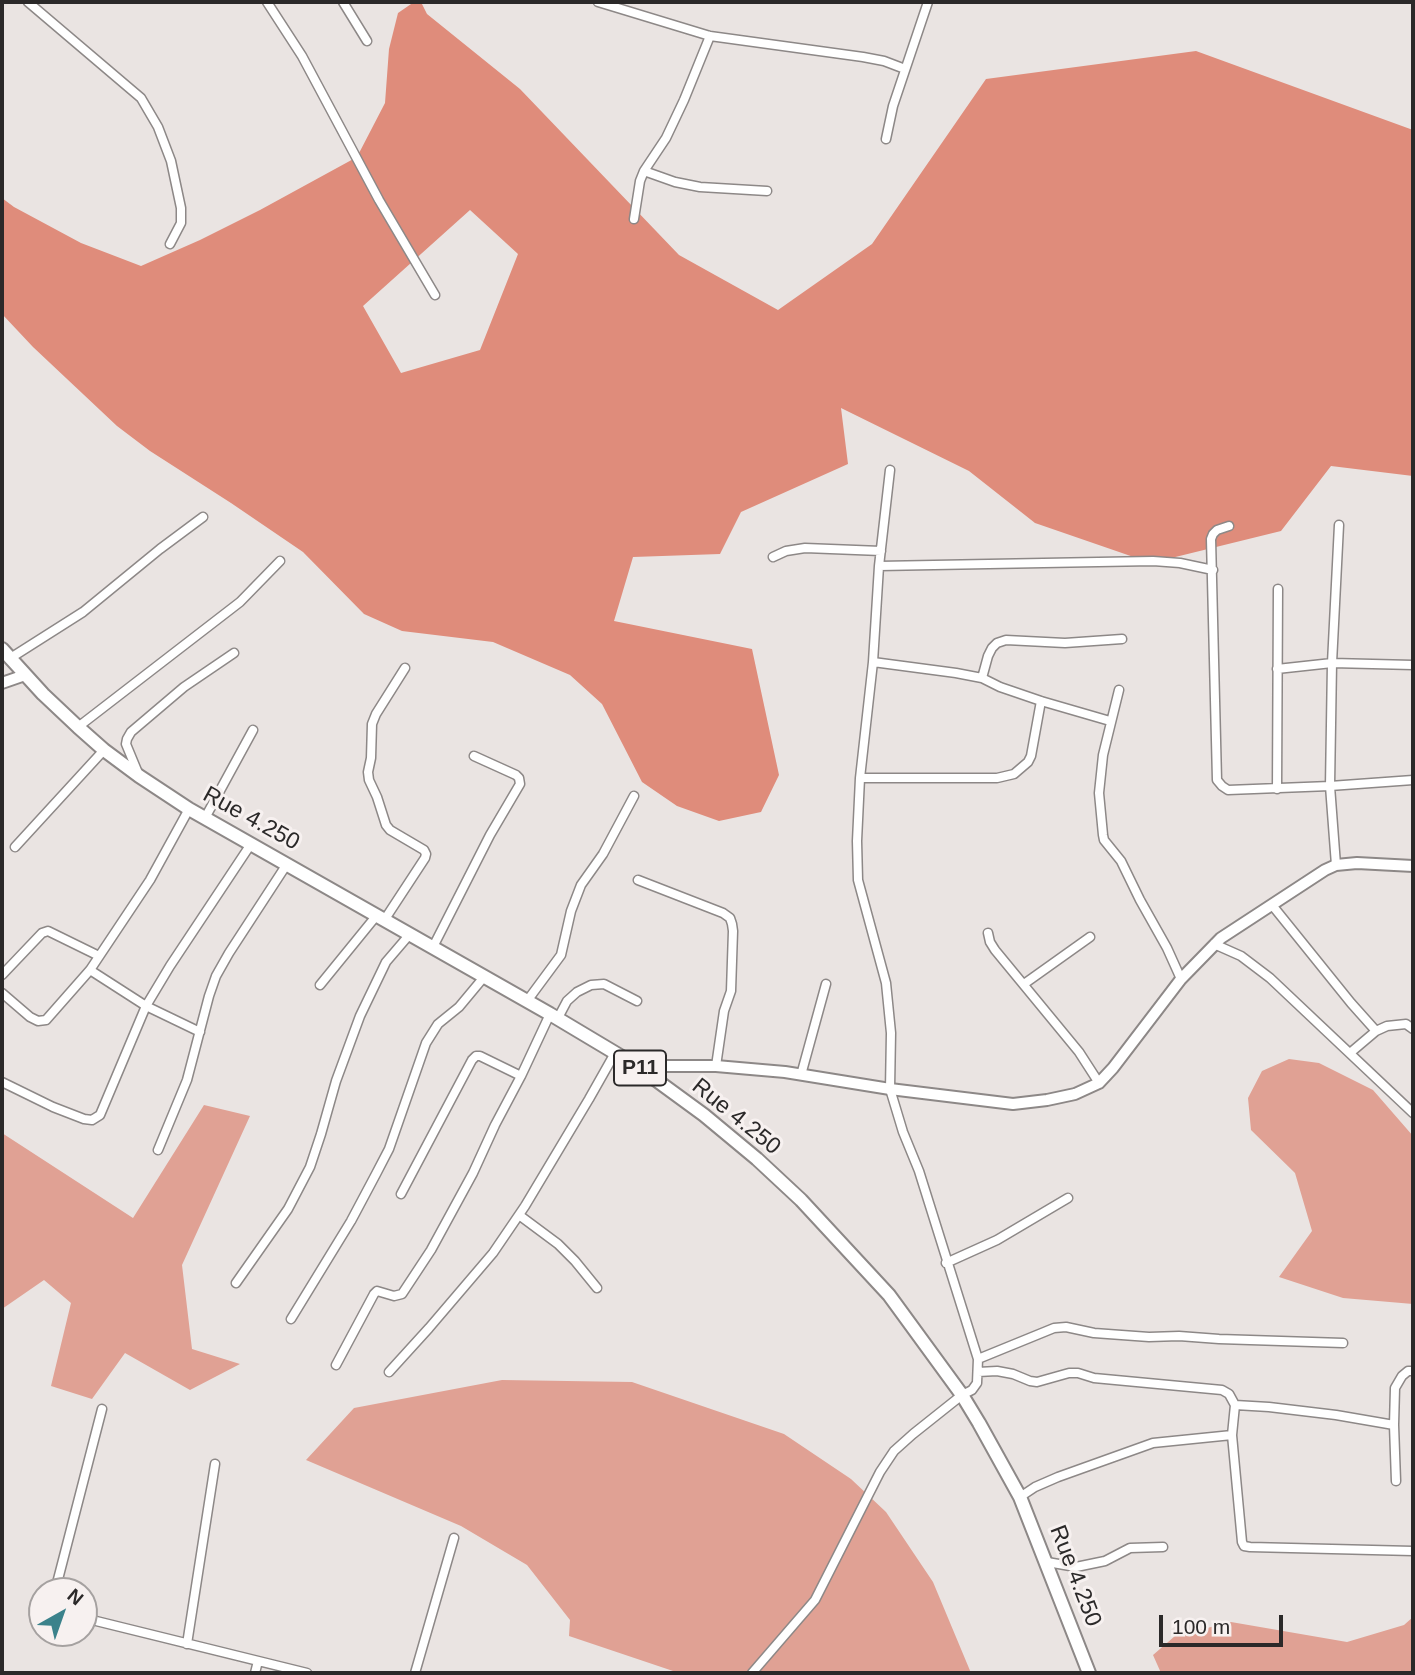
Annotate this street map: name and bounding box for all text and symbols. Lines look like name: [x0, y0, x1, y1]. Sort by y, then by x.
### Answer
street label: Rue 4.250: [198, 781, 304, 857]
road number: P11: [614, 1050, 666, 1086]
street label: Rue 4.250: [686, 1073, 786, 1161]
street label: Rue 4.250: [1043, 1522, 1107, 1630]
north arrow: [28, 1577, 98, 1647]
text: N: [64, 1585, 88, 1610]
scale bar: [1163, 1602, 1287, 1646]
text: 100 m: [1172, 1615, 1230, 1638]

